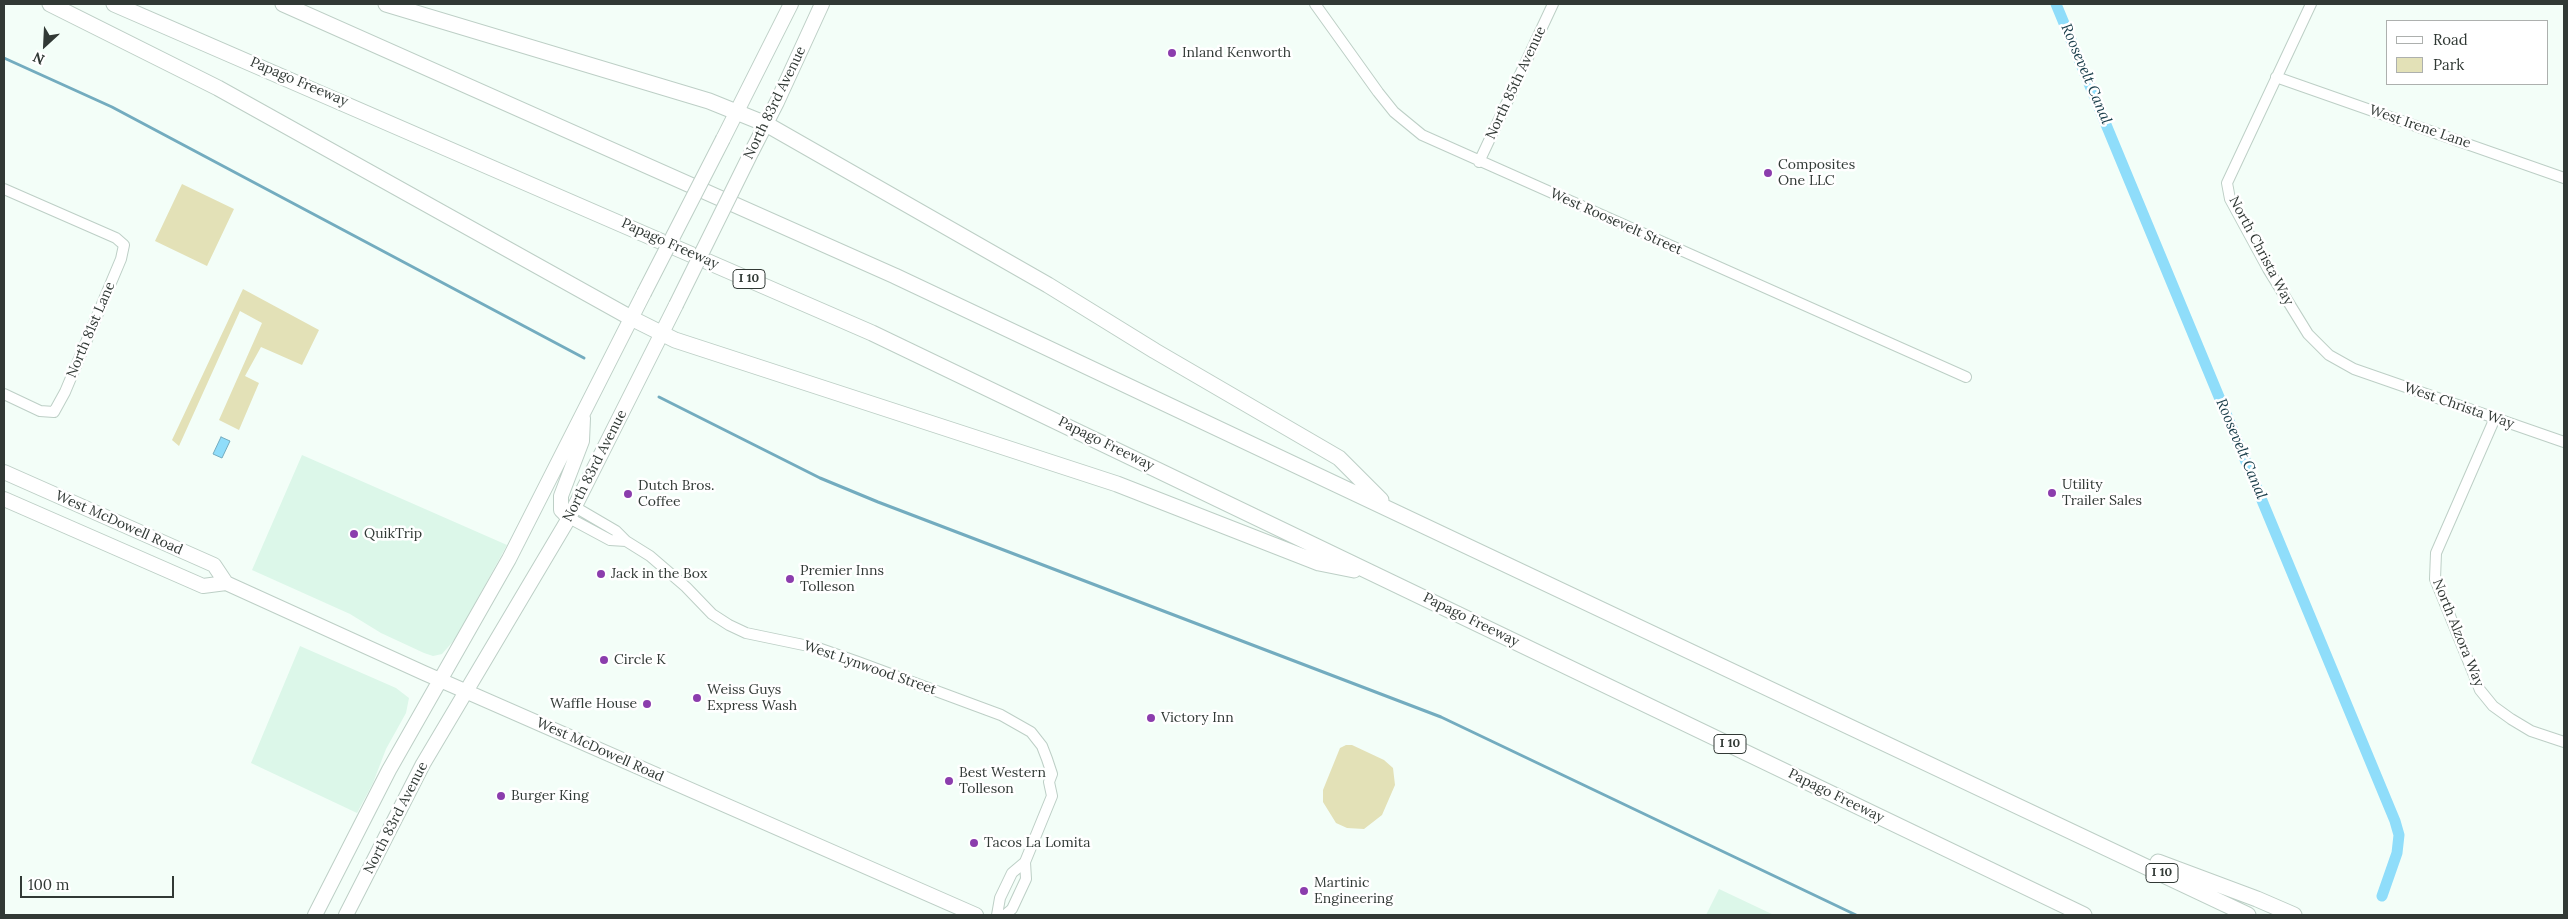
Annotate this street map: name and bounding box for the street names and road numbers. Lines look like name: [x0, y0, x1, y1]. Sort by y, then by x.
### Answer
street label: North 85th Avenue: [1482, 24, 1550, 142]
street label: North 83rd Avenue: [740, 44, 810, 162]
street label: Papago Freeway: [247, 54, 351, 110]
street label: West Irene Lane: [2367, 102, 2473, 152]
street label: West Roosevelt Street: [1547, 185, 1685, 259]
street label: North Christa Way: [2225, 194, 2297, 308]
street label: Papago Freeway: [619, 215, 721, 273]
road number: I 10: [733, 270, 765, 288]
street label: North 81st Lane: [63, 279, 119, 381]
street label: West Christa Way: [2402, 379, 2516, 433]
street label: North 83rd Avenue: [559, 407, 631, 525]
street label: Papago Freeway: [1055, 413, 1157, 475]
street label: West McDowell Road: [53, 487, 185, 559]
street label: North Alzora Way: [2429, 577, 2487, 689]
street label: Papago Freeway: [1420, 589, 1522, 651]
street label: West Lynwood Street: [801, 637, 939, 699]
street label: West McDowell Road: [534, 714, 666, 786]
road number: I 10: [1714, 734, 1746, 754]
street label: North 83rd Avenue: [360, 759, 432, 877]
street label: Papago Freeway: [1785, 765, 1887, 827]
road number: I 10: [2146, 864, 2178, 882]

